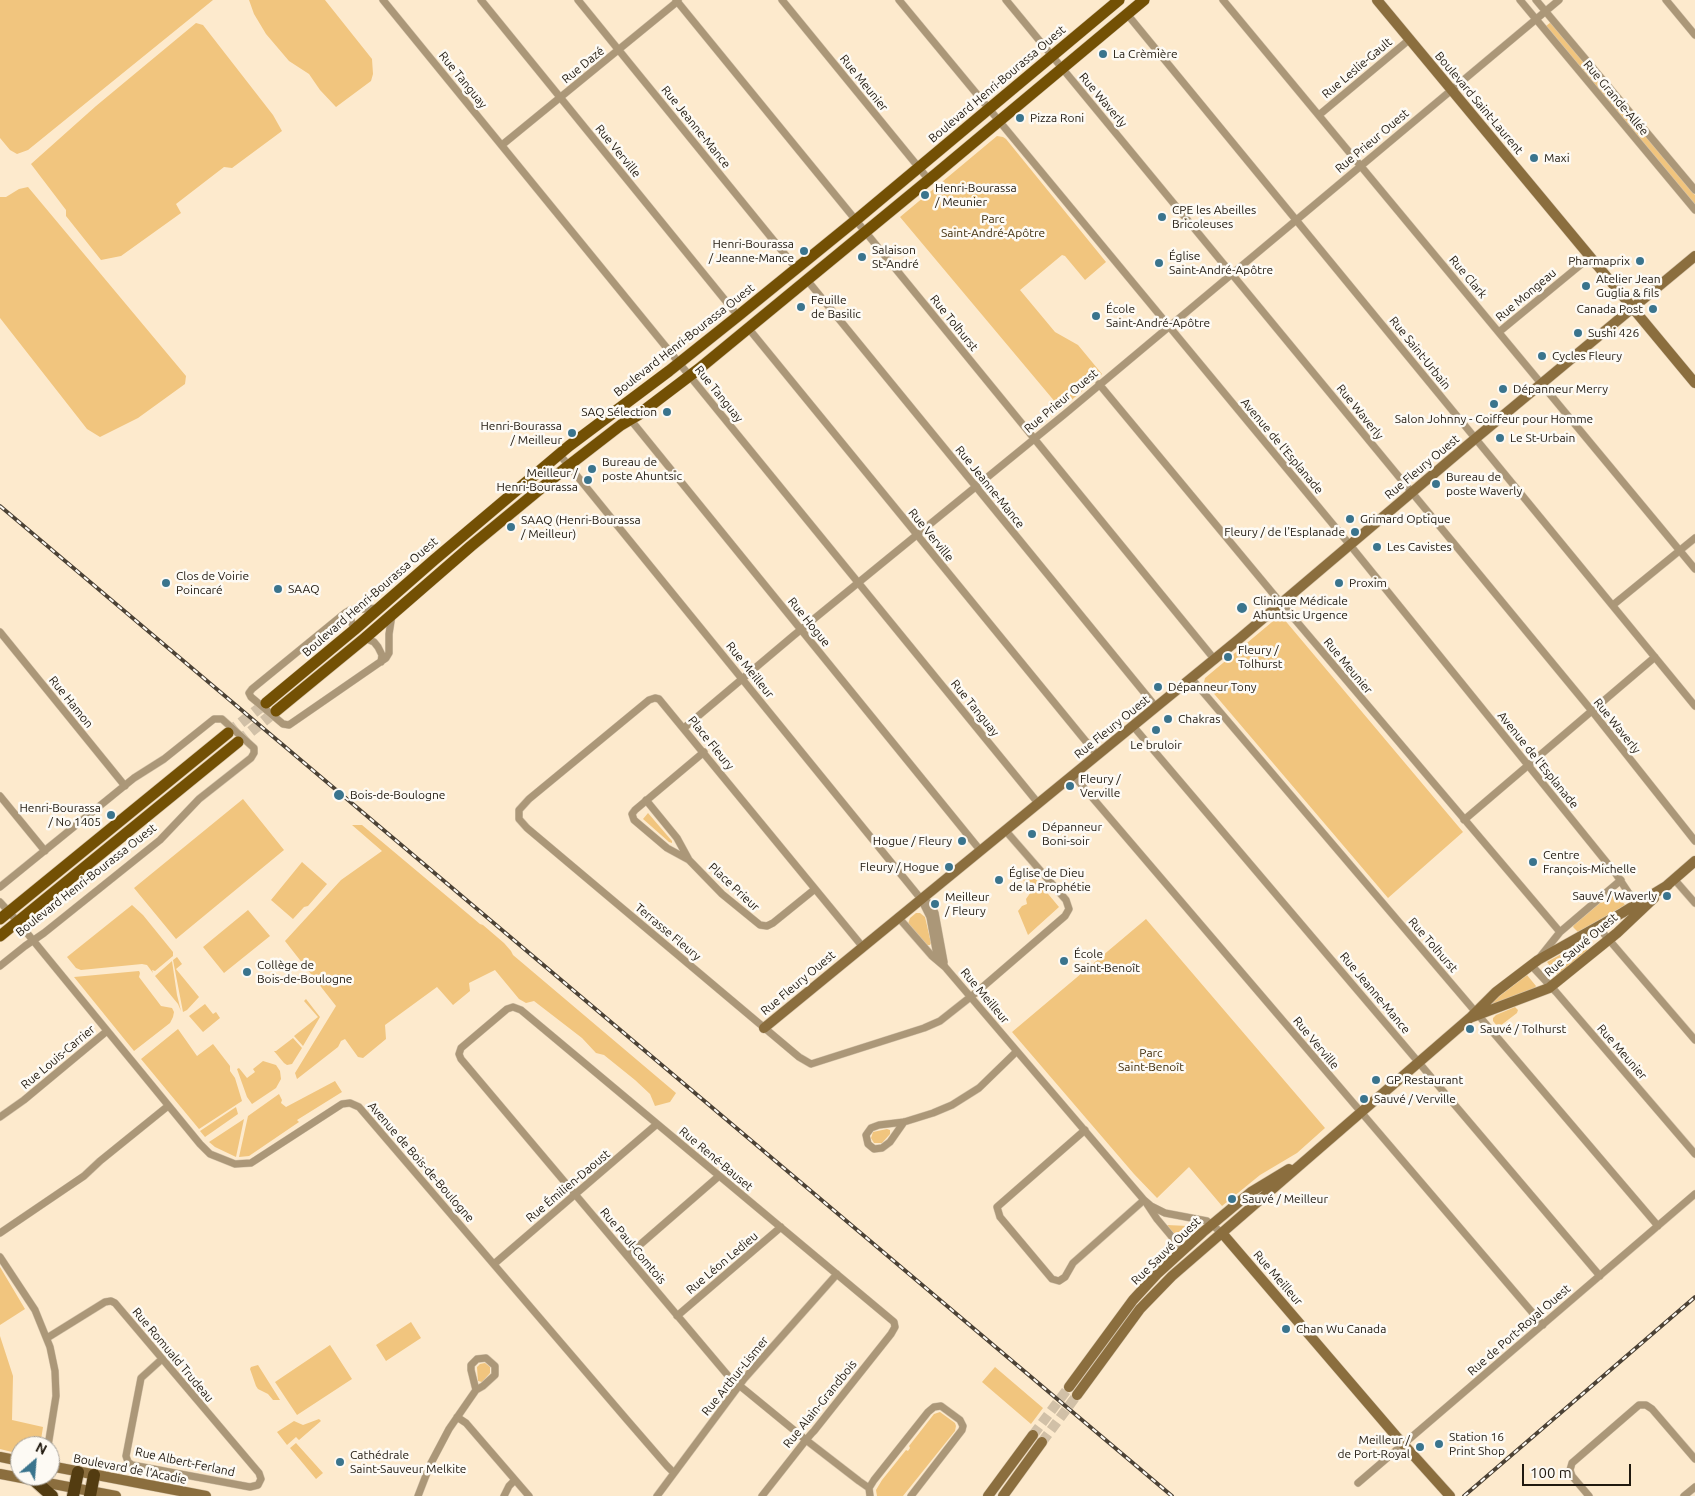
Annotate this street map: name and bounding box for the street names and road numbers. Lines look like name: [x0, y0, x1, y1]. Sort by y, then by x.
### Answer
street label: Boulevard Henri-Bourassa Ouest: [926, 22, 1068, 146]
street label: Rue Leslie-Gault: [1319, 35, 1395, 101]
street label: Rue Dazé: [559, 44, 607, 86]
street label: Rue Tanguay: [436, 49, 490, 111]
street label: Boulevard Saint-Laurent: [1432, 49, 1526, 157]
street label: Rue Meunier: [837, 52, 891, 114]
street label: Rue Grande-Allée: [1580, 57, 1652, 139]
street label: Rue Waverly: [1076, 70, 1130, 130]
street label: Rue Jeanne-Mance: [658, 83, 734, 171]
street label: Rue Prieur Ouest: [1332, 106, 1412, 176]
street label: Rue Verville: [592, 122, 644, 180]
street label: Rue Clark: [1446, 253, 1490, 301]
street label: Rue Mongeau: [1493, 266, 1559, 324]
street label: Boulevard Henri-Bourassa Ouest: [611, 281, 757, 399]
street label: Rue Tolhurst: [927, 292, 981, 354]
street label: Rue Saint-Urbain: [1386, 314, 1454, 392]
street label: Rue Tanguay: [692, 363, 746, 425]
street label: Rue Prieur Ouest: [1021, 366, 1101, 436]
street label: Rue Waverly: [1333, 382, 1387, 442]
street label: Avenue de l'Esplanade: [1238, 395, 1326, 497]
street label: Rue Fleury Ouest: [1382, 432, 1462, 502]
street label: Rue Jeanne-Mance: [952, 443, 1028, 531]
street label: Rue Verville: [905, 506, 957, 564]
street label: Boulevard Henri-Bourassa Ouest: [299, 534, 441, 660]
street label: Rue Hogue: [785, 594, 833, 650]
street label: Rue Meunier: [1320, 635, 1376, 697]
street label: Rue Meilleur: [723, 639, 777, 701]
street label: Rue Hamon: [46, 673, 96, 731]
street label: Rue Tanguay: [948, 677, 1002, 739]
street label: Rue Fleury Ouest: [1071, 692, 1153, 762]
street label: Rue Waverly: [1590, 696, 1644, 756]
street label: Avenue de l'Esplanade: [1494, 709, 1582, 811]
street label: Place Fleury: [685, 713, 737, 773]
street label: Boulevard Henri-Bourassa Ouest: [13, 821, 159, 939]
street label: Place Prieur: [706, 860, 762, 914]
street label: Terrasse Fleury: [632, 900, 704, 964]
street label: Rue Sauvé Ouest: [1542, 910, 1620, 980]
street label: Rue Tolhurst: [1405, 915, 1461, 975]
street label: Rue Fleury Ouest: [758, 948, 838, 1018]
street label: Rue Jeanne-Mance: [1337, 949, 1413, 1037]
street label: Rue Meilleur: [958, 965, 1012, 1027]
street label: Rue Verville: [1290, 1014, 1342, 1072]
street label: Rue Meunier: [1594, 1021, 1650, 1083]
street label: Rue Louis-Carrier: [18, 1022, 98, 1092]
street label: Avenue de Bois-de-Boulogne: [365, 1099, 477, 1225]
street label: Rue René-Bauset: [676, 1124, 756, 1194]
street label: Rue Émilien-Daoust: [523, 1147, 613, 1225]
street label: Rue Paul-Comtois: [597, 1205, 669, 1287]
street label: Rue Sauvé Ouest: [1128, 1214, 1204, 1288]
street label: Rue Léon Ledieu: [683, 1229, 761, 1297]
street label: Rue Meilleur: [1250, 1248, 1306, 1308]
street label: Rue de Port-Royal Ouest: [1465, 1281, 1573, 1379]
street label: Rue Romuald Trudeau: [129, 1305, 217, 1405]
street label: Rue Arthur-Lismer: [699, 1333, 771, 1419]
street label: Rue Alain-Grandbois: [780, 1357, 860, 1451]
street label: Rue Albert-Ferland: [134, 1444, 236, 1480]
street label: Boulevard de l'Acadie: [72, 1451, 188, 1487]

